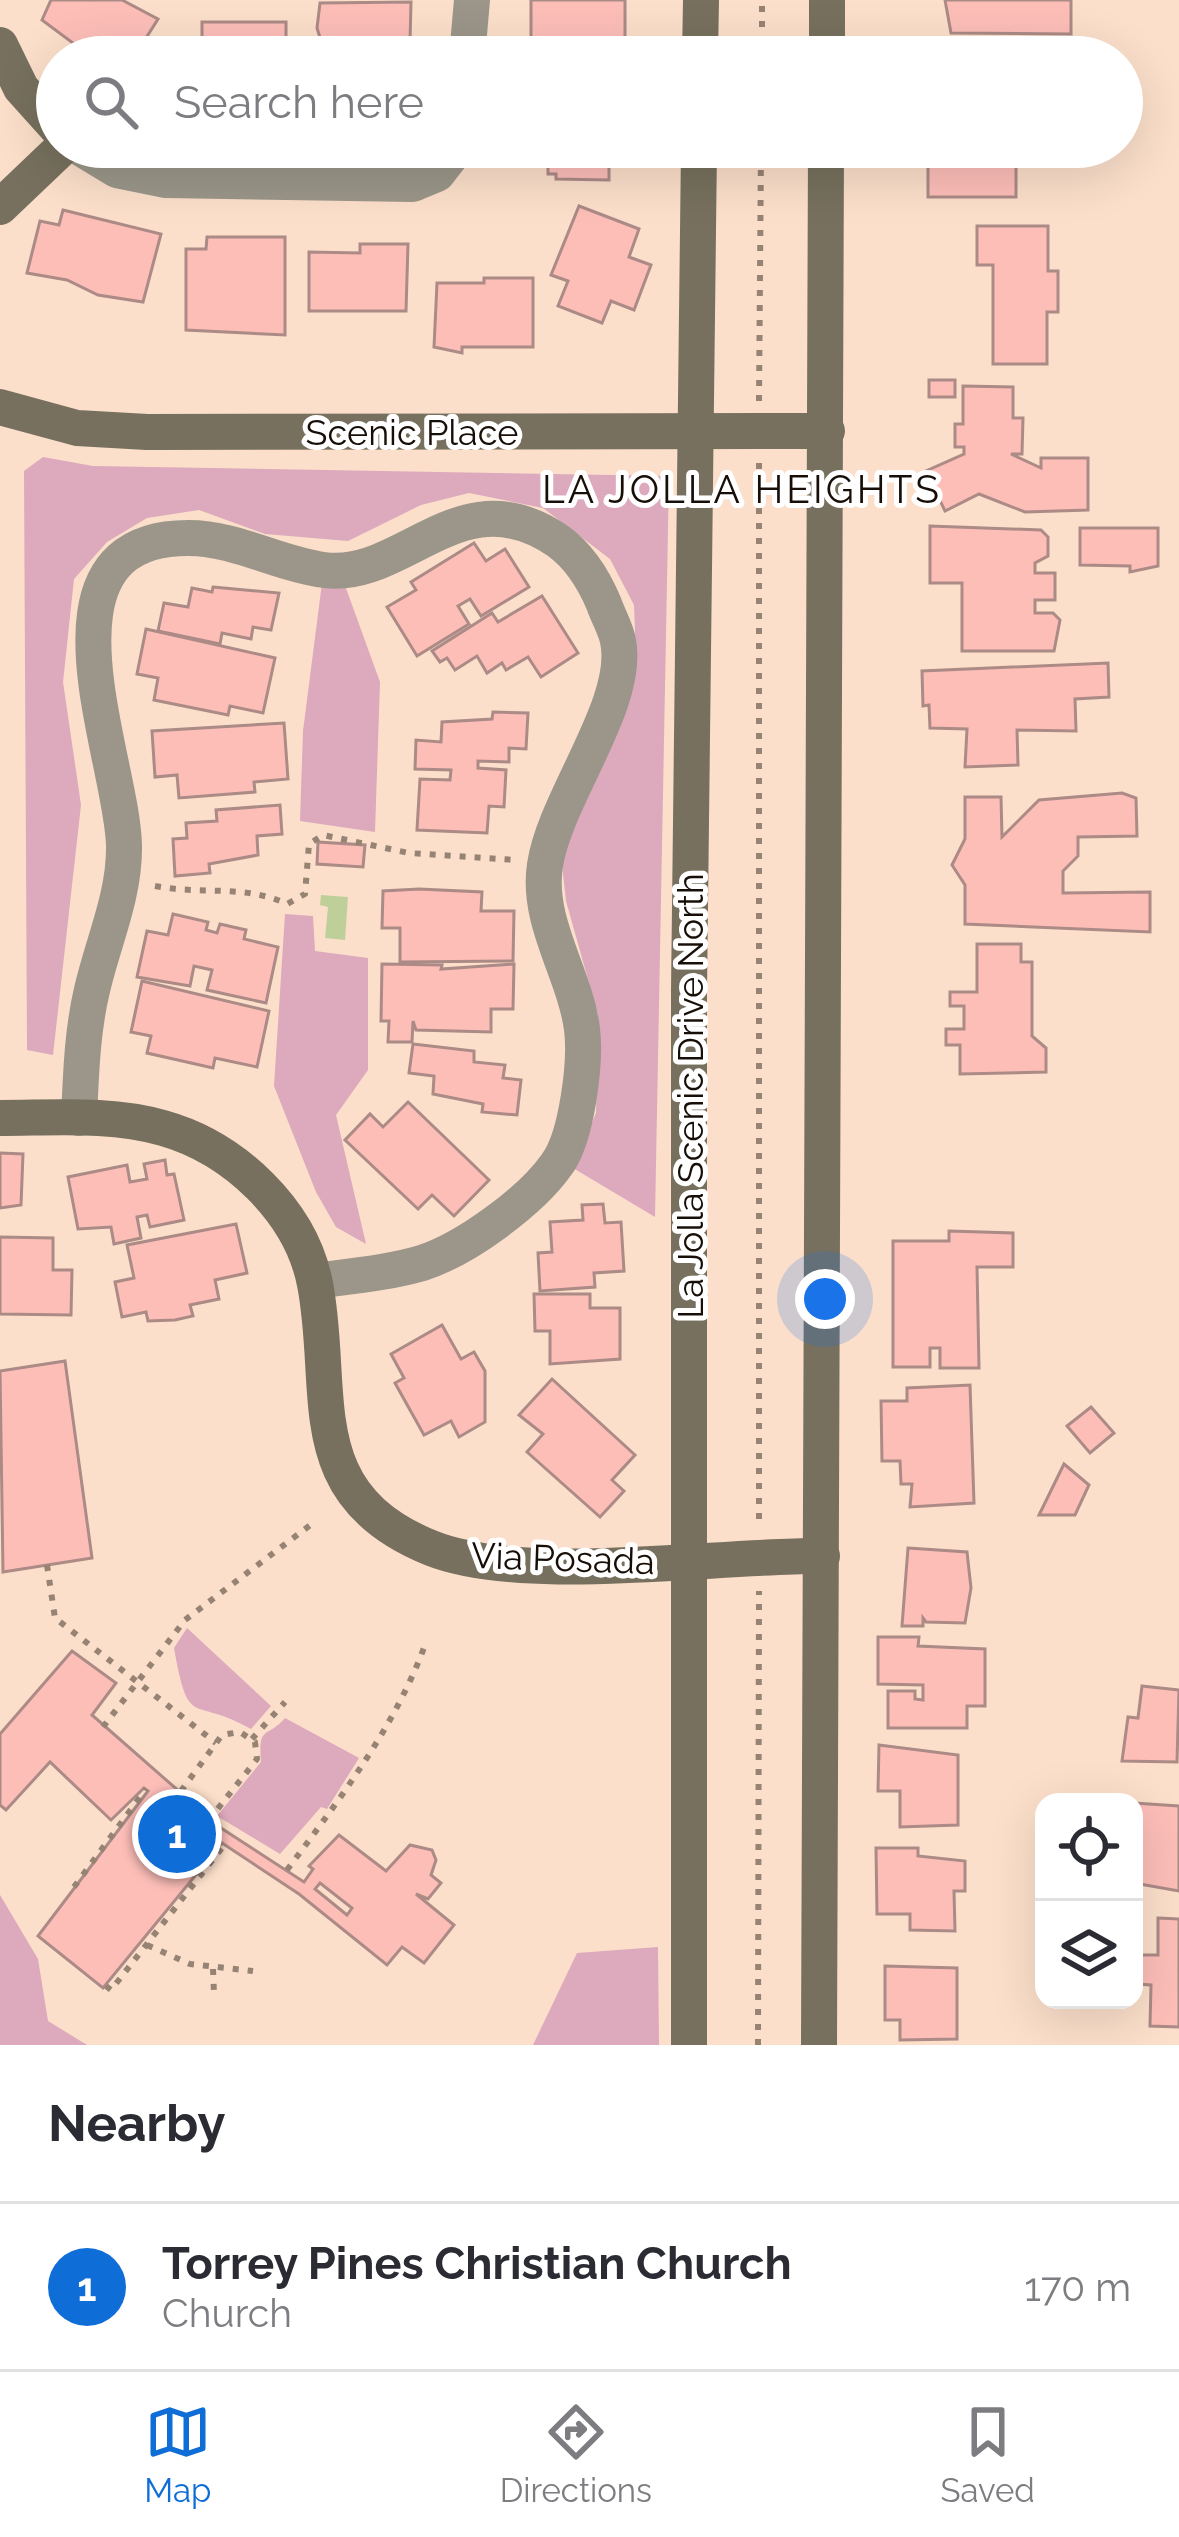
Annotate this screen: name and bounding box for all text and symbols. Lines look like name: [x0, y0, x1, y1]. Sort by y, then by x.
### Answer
search box: [36, 36, 1143, 168]
icon: search: [78, 69, 144, 135]
text: Search here: [174, 76, 424, 129]
street label: Scenic Place: [306, 411, 518, 453]
district label: LA JOLLA HEIGHTS: [542, 466, 942, 512]
street label: La Jolla Scenic Drive North: [669, 873, 711, 1319]
your location: [795, 1269, 855, 1329]
street label: Via Posada: [471, 1534, 655, 1582]
pin: 1: [138, 1789, 216, 1879]
map controls: [1035, 1793, 1143, 2009]
button: locate: [1035, 1793, 1143, 1901]
button: layers: [1035, 1901, 1143, 2009]
text: Nearby: [48, 2093, 225, 2153]
text: Torrey Pines Christian Church: [162, 2237, 792, 2290]
text: 1: [77, 2264, 97, 2310]
text: 170 m: [1024, 2264, 1131, 2310]
text: Church: [162, 2290, 292, 2336]
tab: Map: [144, 2399, 211, 2510]
tab: Directions: [500, 2399, 652, 2510]
tab: Saved: [940, 2399, 1035, 2510]

